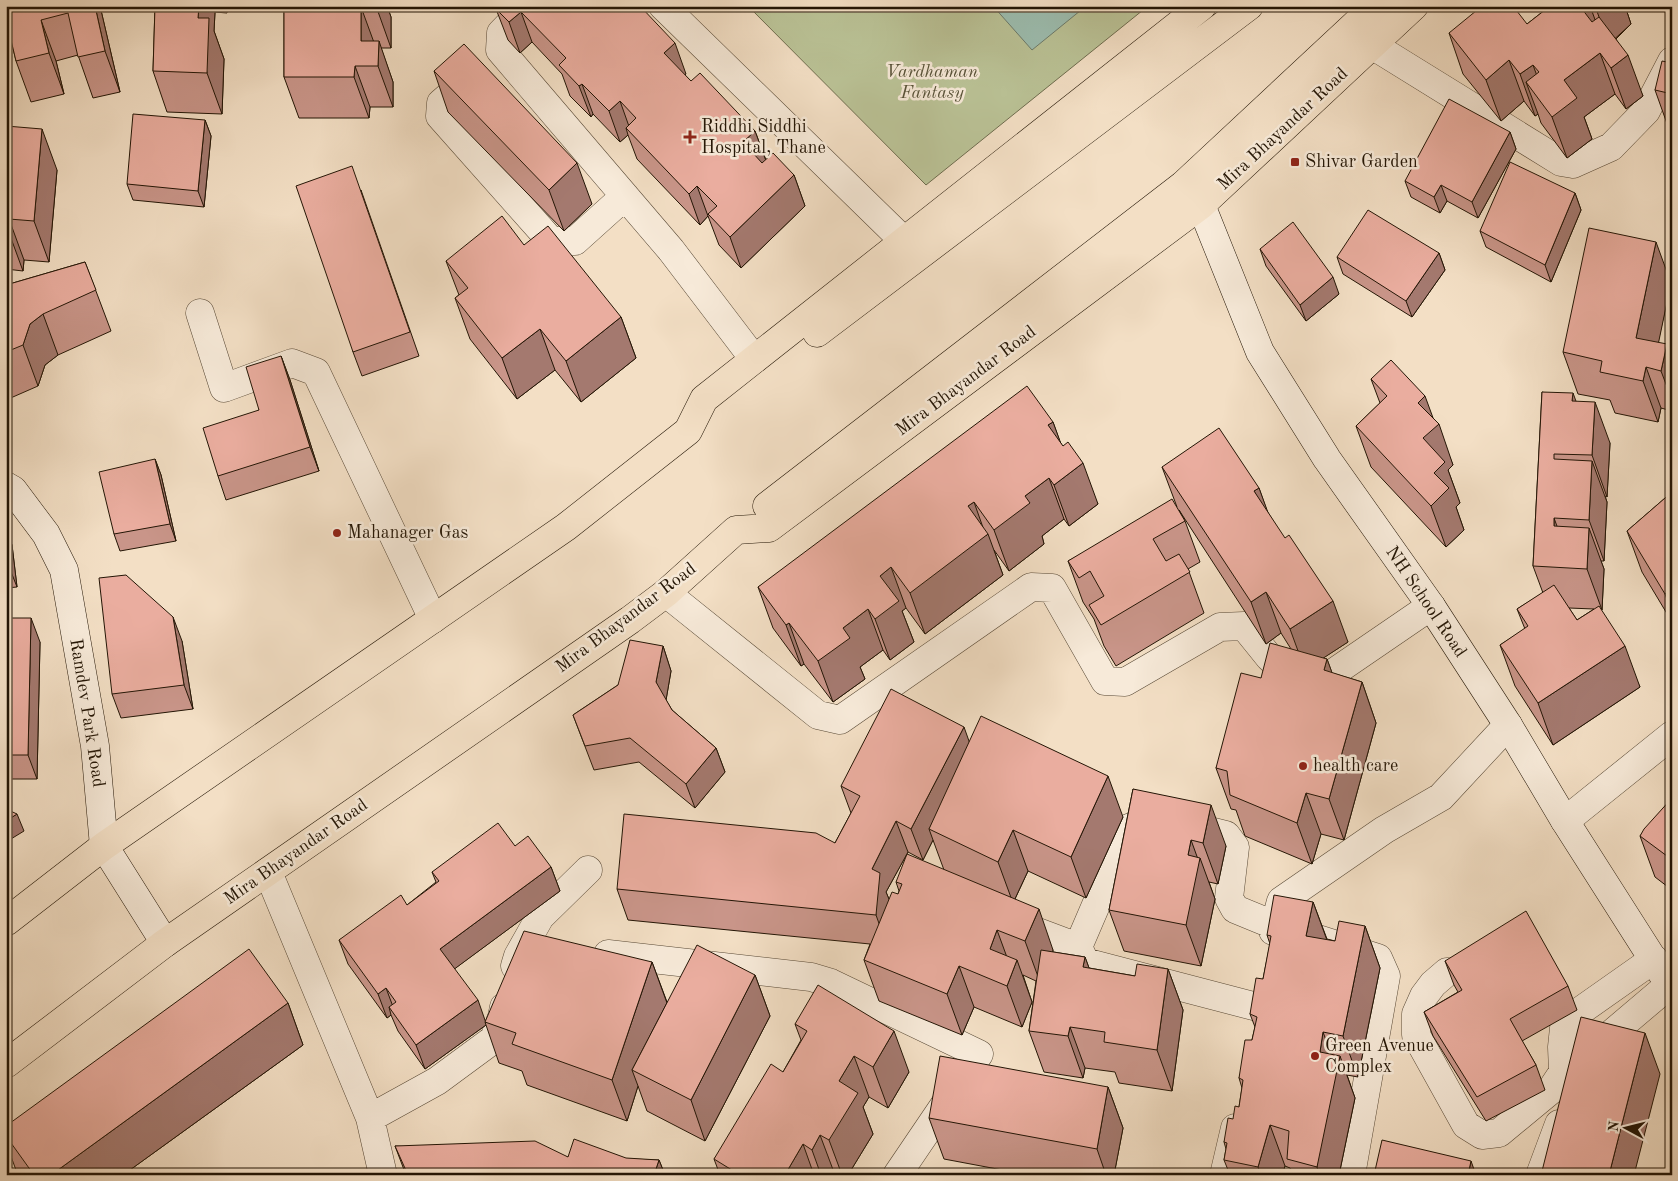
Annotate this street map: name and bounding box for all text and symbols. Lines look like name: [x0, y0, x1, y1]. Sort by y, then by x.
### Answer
park label: Vardhaman Fantasy: [886, 63, 978, 102]
street label: Mira Bhayandar Road: [1215, 64, 1351, 194]
place label: Riddhi Siddhi Hospital, Thane: [701, 118, 826, 157]
marker: Riddhi Siddhi Hospital, Thane: [683, 130, 697, 144]
place label: Shivar Garden: [1305, 153, 1418, 171]
marker: Shivar Garden: [1289, 156, 1301, 168]
street label: Mira Bhayandar Road: [893, 323, 1039, 439]
place label: Mahanager Gas: [347, 524, 469, 542]
marker: Mahanager Gas: [331, 527, 343, 539]
street label: NH School Road: [1382, 543, 1470, 661]
street label: Mira Bhayandar Road: [553, 560, 699, 676]
street label: Ramdev Park Road: [66, 637, 108, 789]
place label: health care: [1313, 757, 1398, 775]
marker: health care: [1297, 760, 1309, 772]
street label: Mira Bhayandar Road: [221, 796, 371, 908]
place label: Green Avenue Complex: [1325, 1037, 1434, 1076]
marker: Green Avenue Complex: [1309, 1050, 1321, 1062]
north arrow: [1600, 1104, 1650, 1154]
text: N: [1606, 1120, 1622, 1133]

